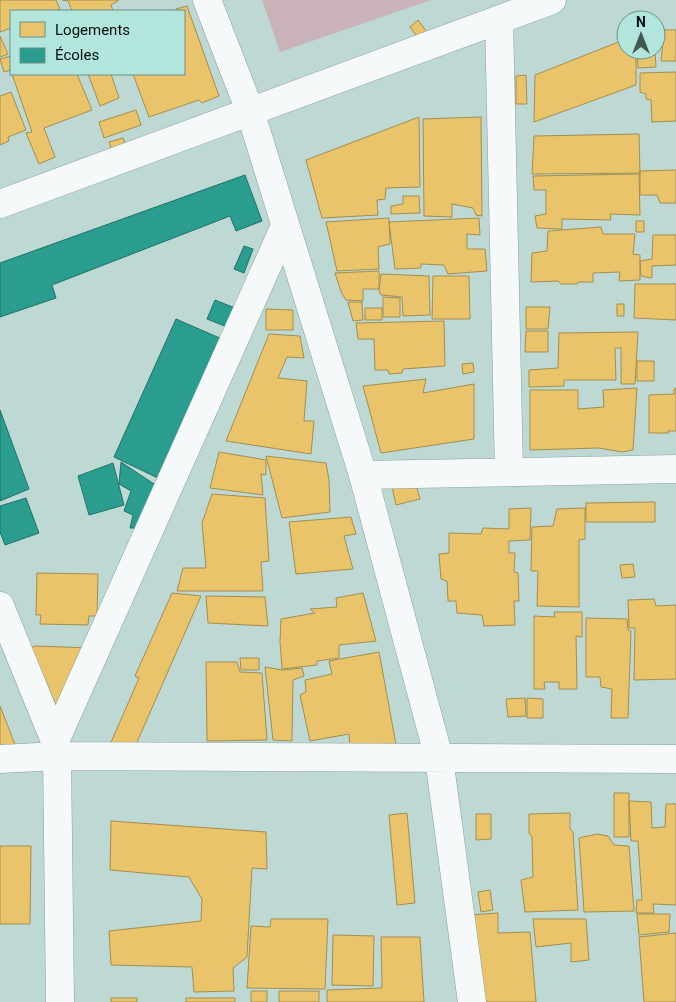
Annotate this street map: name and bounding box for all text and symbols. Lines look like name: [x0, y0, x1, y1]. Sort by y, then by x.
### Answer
legend: [10, 10, 185, 75]
north arrow: [616, 10, 666, 60]
text: N: [636, 14, 646, 30]
text: Logements: [55, 21, 130, 39]
text: Écoles: [55, 46, 99, 64]

